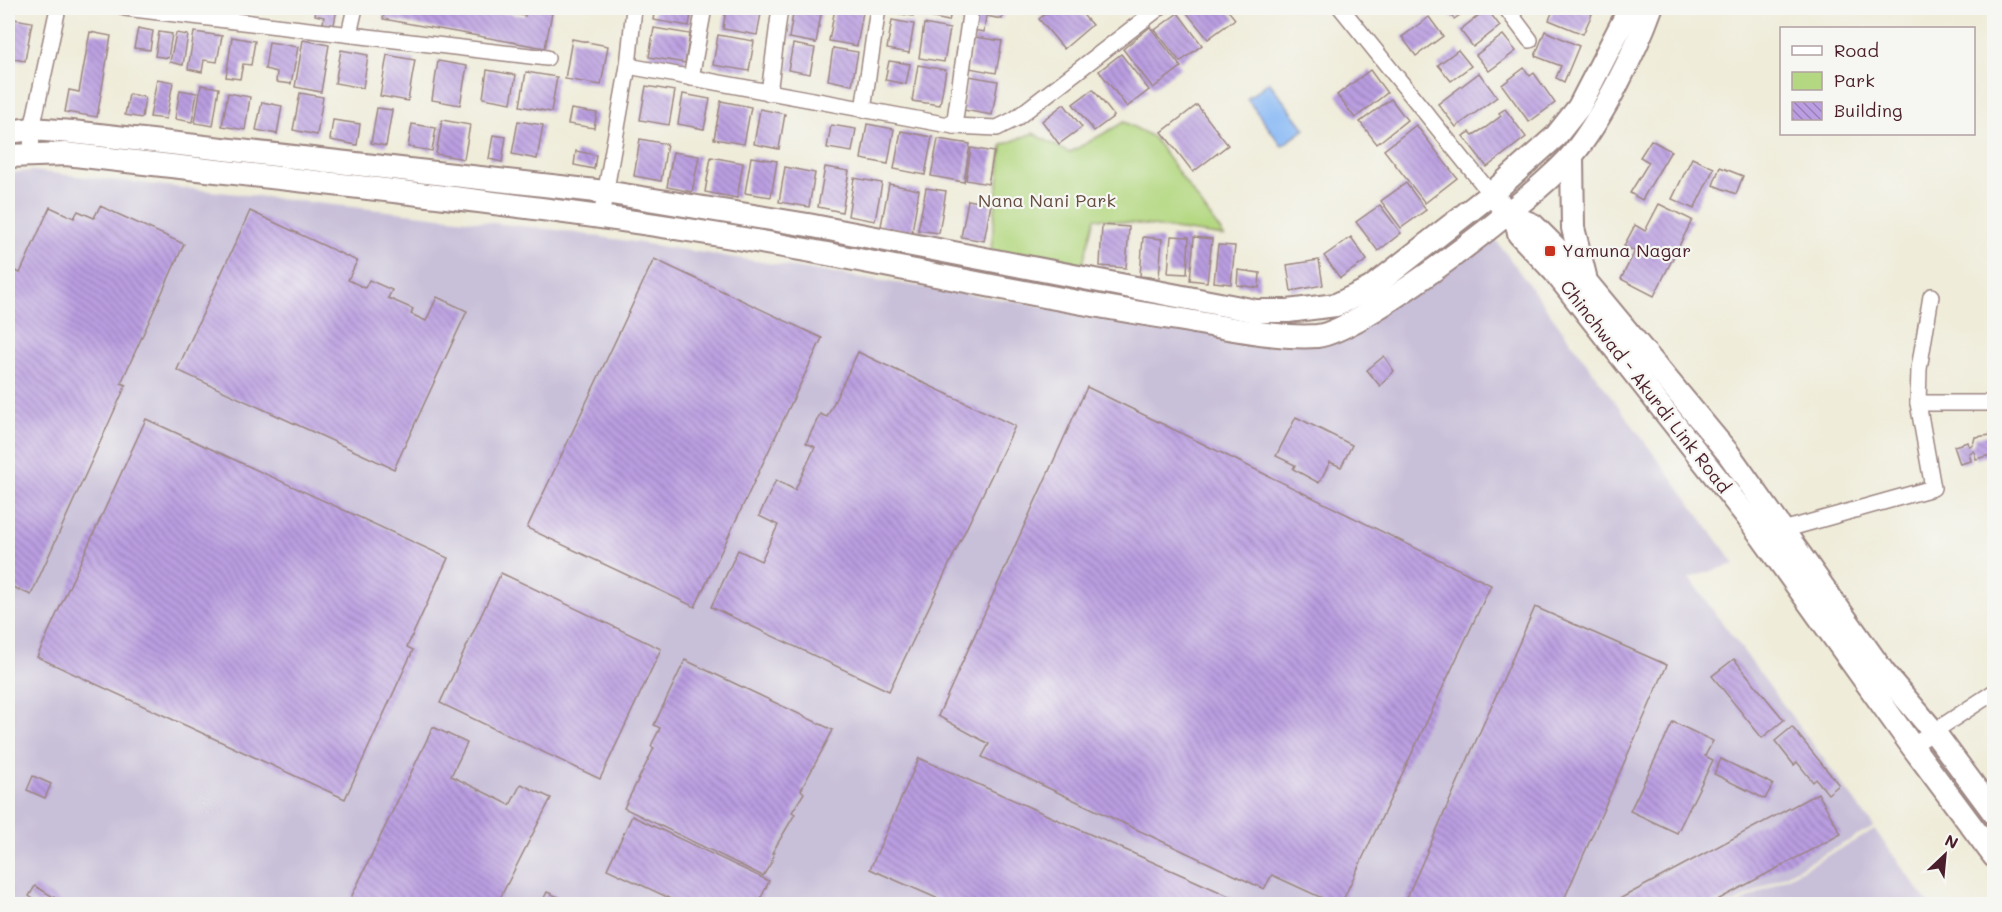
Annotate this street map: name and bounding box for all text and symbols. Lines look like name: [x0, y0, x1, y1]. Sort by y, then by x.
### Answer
legend: [1780, 27, 1975, 135]
text: Road: [1834, 38, 1879, 62]
text: Park: [1834, 68, 1875, 92]
text: Building: [1834, 98, 1902, 122]
park label: Nana Nani Park: [978, 188, 1116, 212]
place label: Yamuna Nagar: [1562, 238, 1691, 262]
marker: Yamuna Nagar: [1543, 244, 1557, 258]
street label: Chinchwad - Akurdi Link Road: [1555, 275, 1736, 498]
north arrow: [1915, 825, 1975, 885]
text: N: [1942, 829, 1962, 853]

